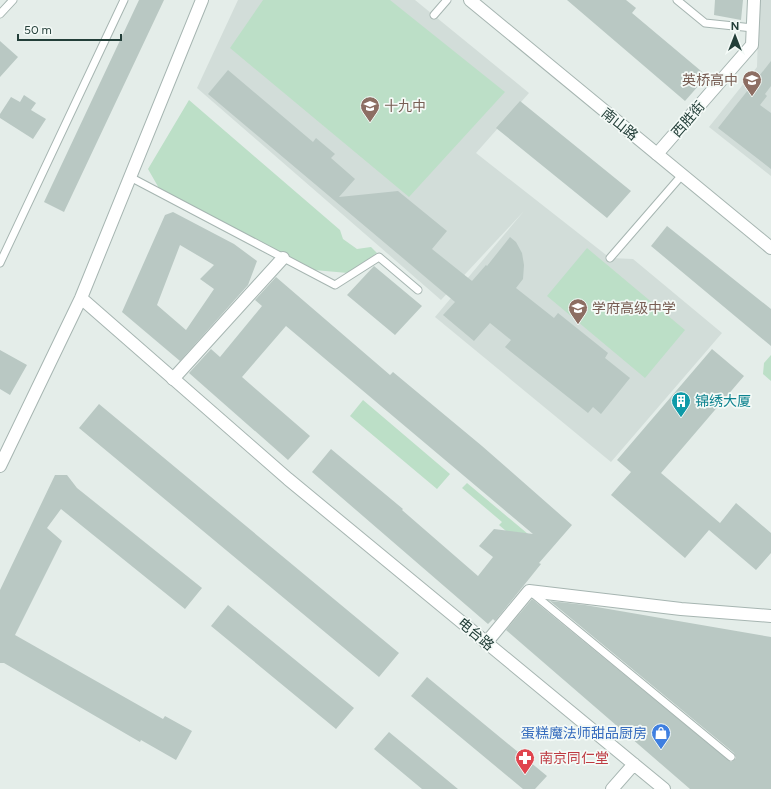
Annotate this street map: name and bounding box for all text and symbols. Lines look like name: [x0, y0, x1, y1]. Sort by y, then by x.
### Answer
scale bar: [18, 16, 121, 42]
north arrow: [715, 16, 755, 56]
text: N: [731, 20, 739, 33]
text: 50 m: [24, 23, 52, 37]
school or university icon: 英桥高中: [741, 69, 763, 97]
place label: 英桥高中: [682, 72, 738, 89]
school or university icon: 十九中: [359, 95, 381, 123]
place label: 十九中: [384, 98, 426, 115]
street label: 西胜街: [668, 98, 709, 141]
street label: 南山路: [598, 105, 641, 144]
school or university icon: 学府高级中学: [567, 297, 589, 325]
place label: 学府高级中学: [592, 300, 676, 317]
building icon: 锦绣大厦: [670, 390, 692, 418]
place label: 锦绣大厦: [695, 393, 751, 410]
street label: 电台路: [454, 614, 497, 654]
shop icon: 蛋糕魔法师甜品厨房: [650, 722, 672, 750]
place label: 蛋糕魔法师甜品厨房: [521, 725, 647, 742]
pharmacy icon: 南京同仁堂: [514, 747, 536, 775]
place label: 南京同仁堂: [539, 750, 609, 767]

